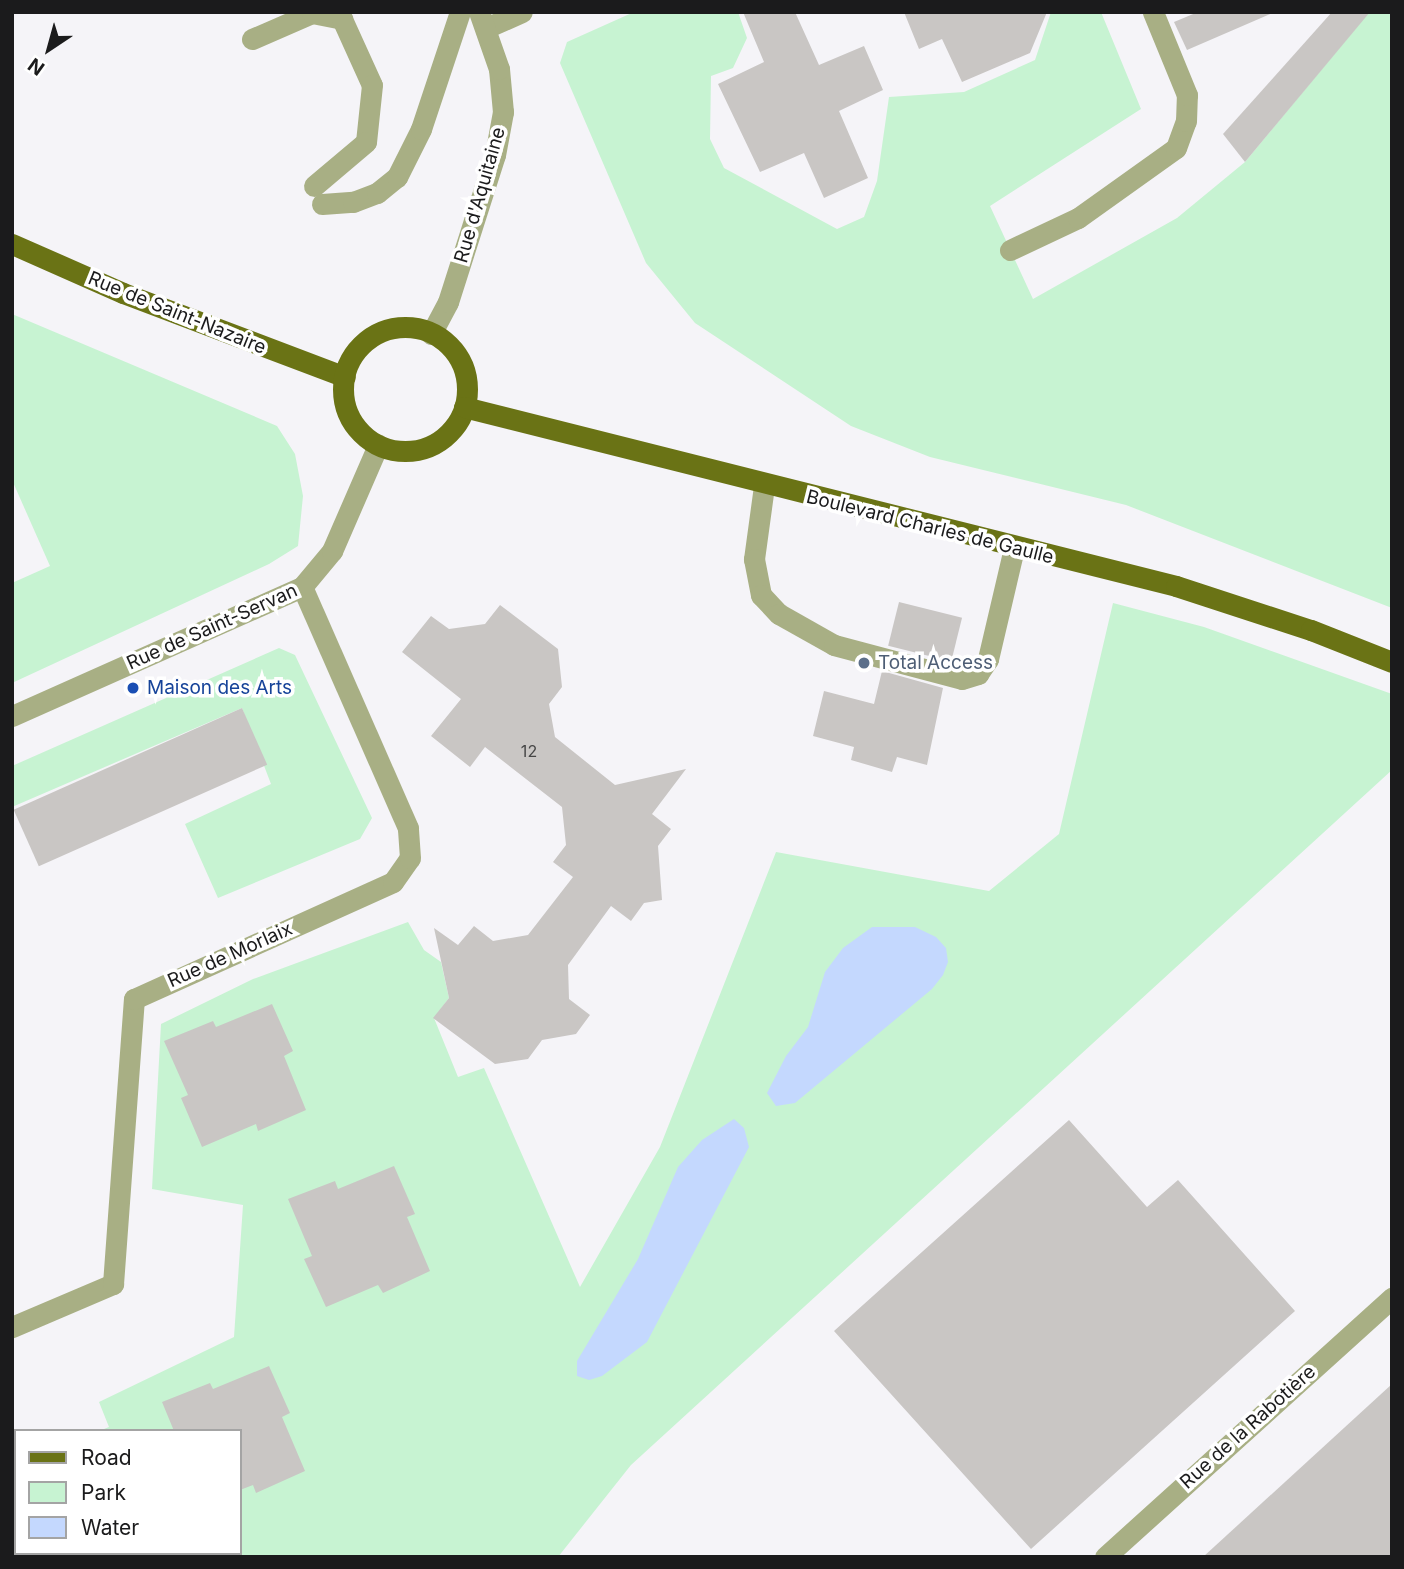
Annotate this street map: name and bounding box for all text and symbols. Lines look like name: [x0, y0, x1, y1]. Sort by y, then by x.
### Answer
north arrow: [14, 14, 84, 84]
text: N: [24, 53, 49, 80]
street label: Rue d'Aquitaine: [450, 124, 510, 266]
street label: Rue de Saint-Nazaire: [85, 267, 269, 359]
street label: Boulevard Charles de Gaulle: [804, 485, 1056, 569]
street label: Rue de Saint-Servan: [123, 579, 301, 675]
place label: Total Access: [878, 652, 993, 674]
marker: Total Access: [856, 655, 872, 671]
place label: Maison des Arts: [147, 677, 292, 699]
marker: Maison des Arts: [125, 680, 141, 696]
house number: 12: [521, 741, 537, 761]
street label: Rue de Morlaix: [164, 917, 296, 993]
street label: Rue de la Rabotière: [1176, 1360, 1320, 1494]
legend: [14, 1429, 242, 1555]
text: Road: [81, 1445, 132, 1470]
text: Park: [81, 1480, 126, 1505]
text: Water: [81, 1515, 139, 1540]

